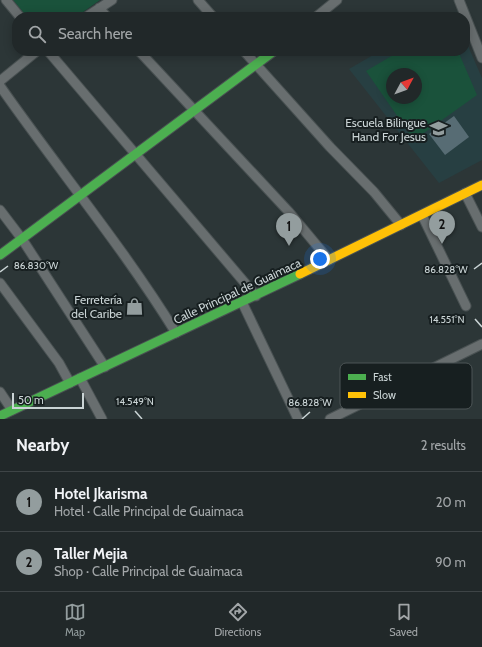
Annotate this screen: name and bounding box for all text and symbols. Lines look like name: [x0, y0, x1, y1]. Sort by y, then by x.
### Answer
search box: [12, 12, 470, 56]
icon: search: [26, 23, 48, 45]
text: Search here: [58, 25, 133, 43]
north arrow: [386, 68, 422, 104]
place label: Escuela Bilingue Hand For Jesus: [345, 115, 426, 144]
school or university icon: Escuela Bilingue Hand For Jesus: [429, 119, 449, 139]
pin: 2: [429, 211, 455, 244]
pin: 1: [276, 213, 302, 246]
your location: [310, 249, 330, 269]
street label: Calle Principal de Guaimaca: [171, 255, 303, 327]
text: 86.830°W: [14, 259, 59, 272]
text: 86.828°W: [424, 263, 468, 276]
place label: Ferretería del Caribe: [71, 292, 122, 321]
shop icon: Ferretería del Caribe: [125, 296, 145, 316]
text: 14.551°N: [429, 313, 465, 326]
legend: [340, 363, 472, 409]
text: Fast: [373, 370, 392, 384]
text: Slow: [373, 388, 396, 402]
scale bar: [12, 391, 84, 410]
text: 50 m: [18, 393, 44, 407]
text: 14.549°N: [116, 395, 154, 408]
text: 86.828°W: [288, 396, 332, 409]
text: Nearby: [16, 435, 69, 455]
text: 2 results: [421, 437, 466, 453]
text: Hotel Jkarisma: [54, 485, 148, 503]
text: 1: [27, 494, 31, 510]
text: 20 m: [436, 494, 466, 510]
text: Hotel · Calle Principal de Guaimaca: [54, 503, 244, 519]
text: Taller Mejia: [54, 545, 128, 563]
text: 2: [26, 554, 32, 570]
text: 90 m: [435, 554, 466, 570]
text: Shop · Calle Principal de Guaimaca: [54, 563, 242, 579]
tab: Map: [64, 601, 86, 639]
tab: Directions: [214, 601, 261, 639]
tab: Saved: [389, 601, 418, 639]

